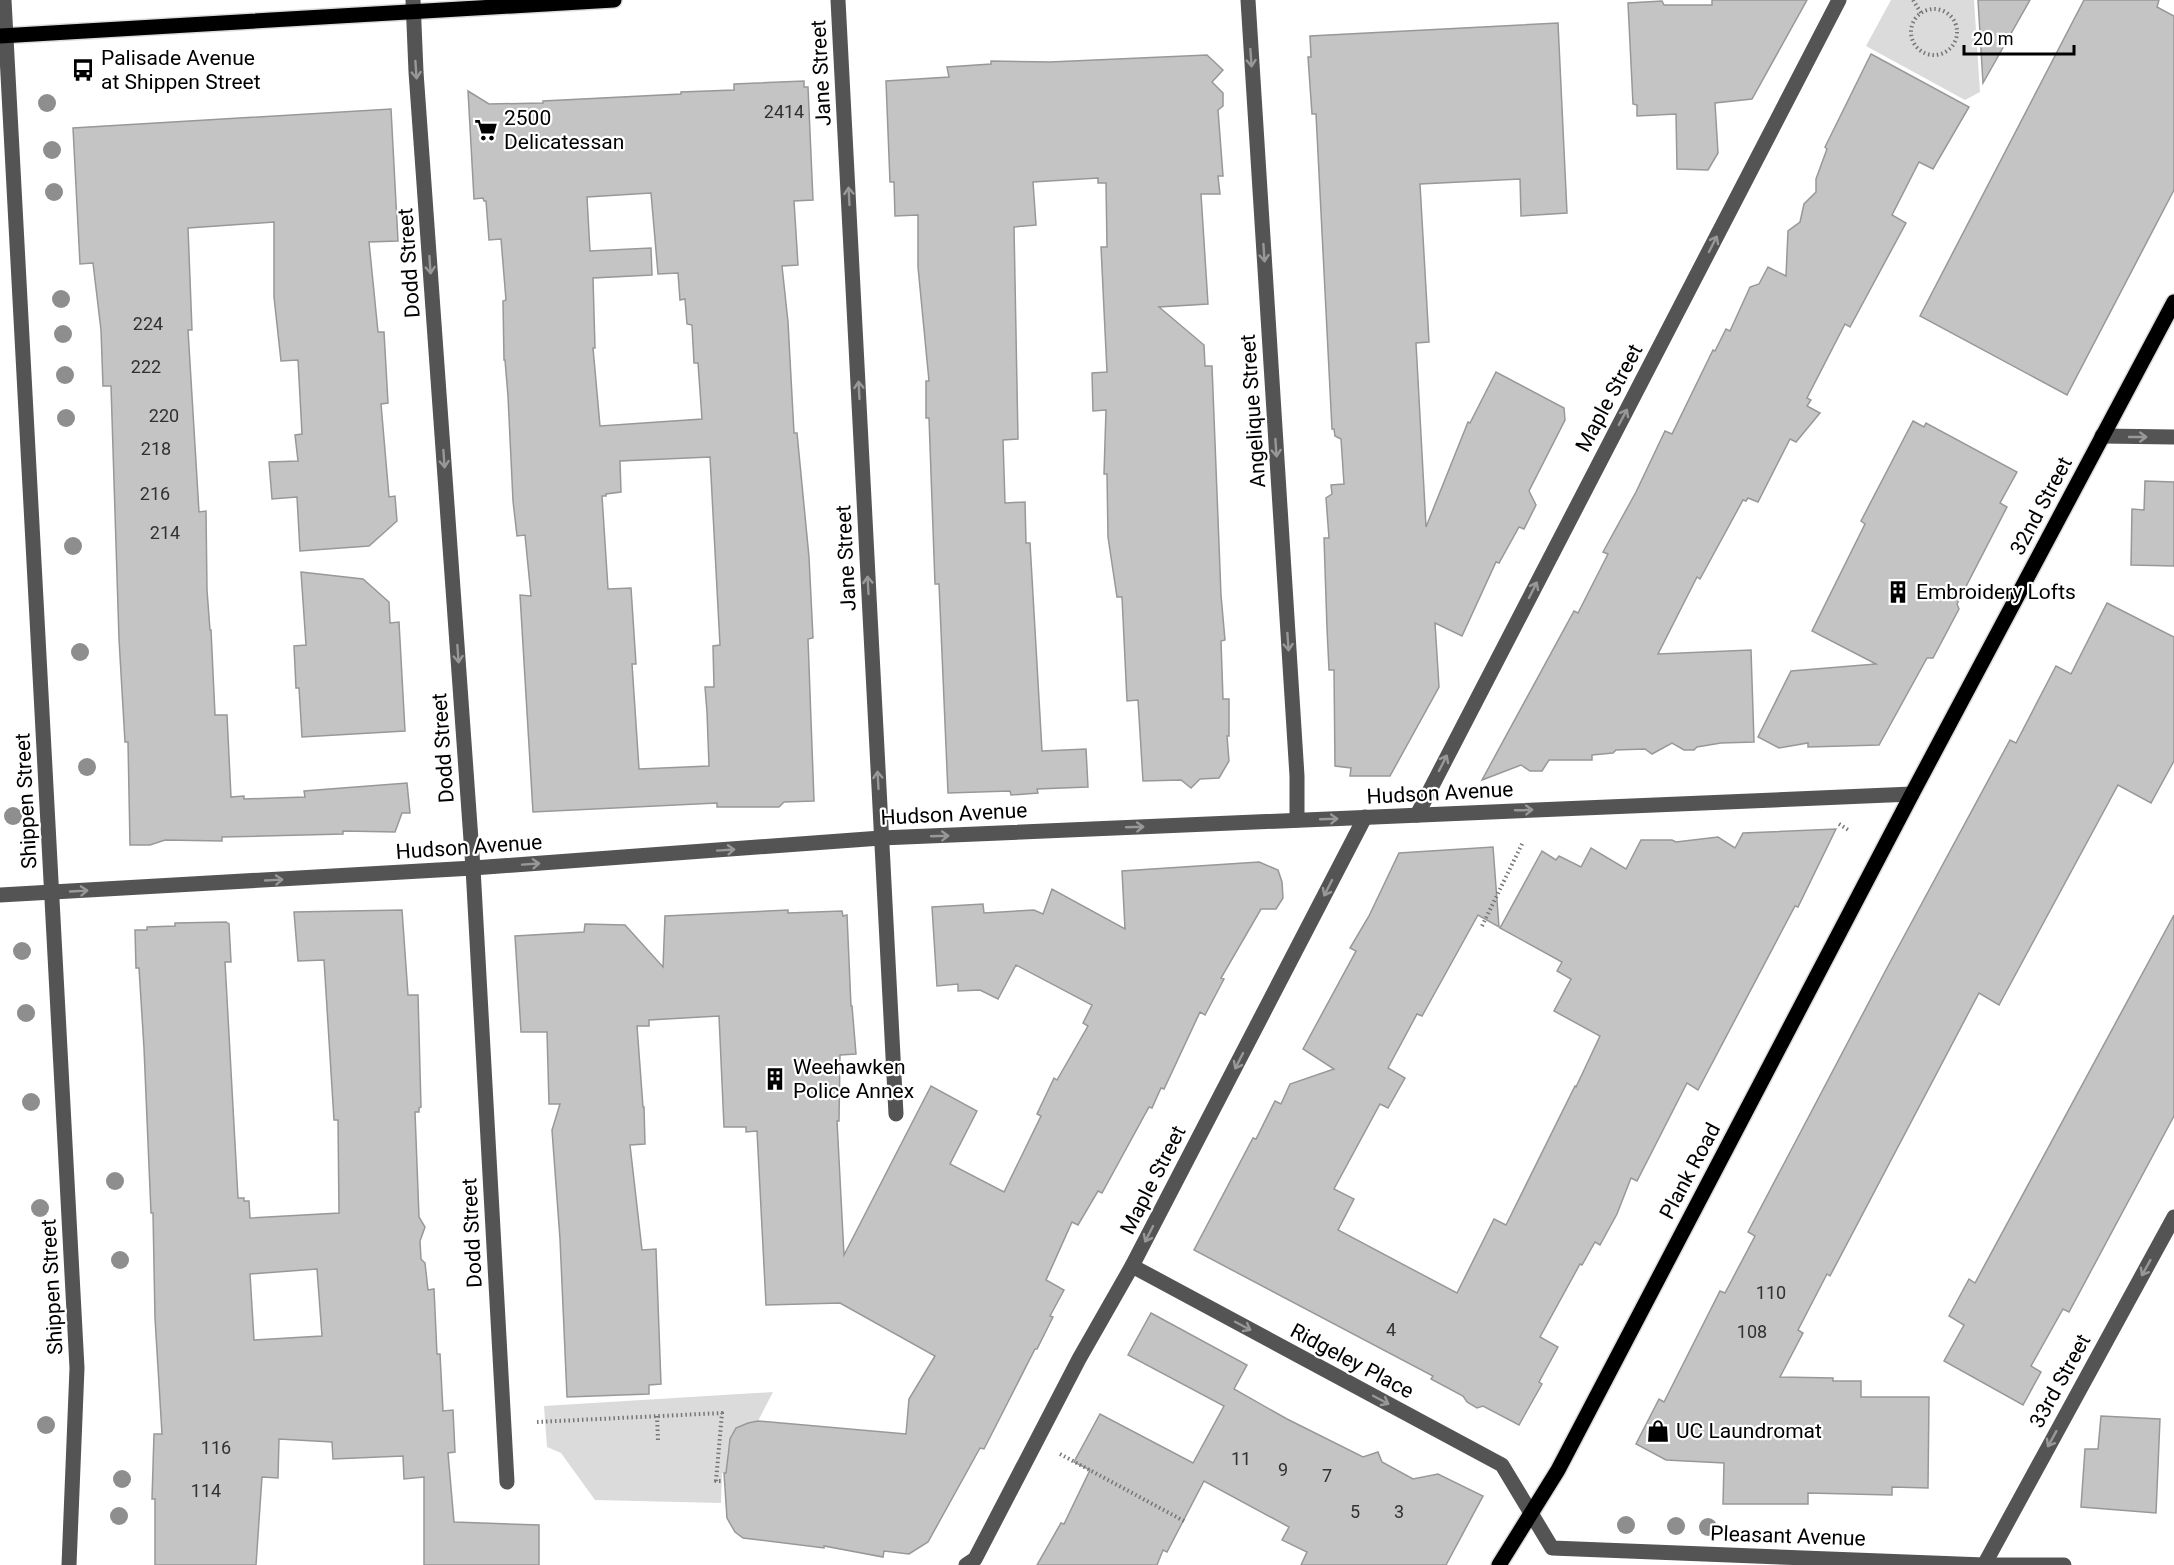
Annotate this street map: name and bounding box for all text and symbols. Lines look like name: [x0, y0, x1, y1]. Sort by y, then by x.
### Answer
scale bar: [1964, 18, 2074, 56]
street label: Jane Street: [806, 19, 836, 127]
text: 20 m: [1973, 28, 2013, 49]
place label: Palisade Avenue at Shippen Street: [101, 46, 261, 94]
one-way arrow: [1246, 48, 1257, 68]
bus stop icon: Palisade Avenue at Shippen Street: [70, 57, 96, 83]
one-way arrow: [411, 60, 422, 80]
house number: 2414: [764, 101, 804, 122]
place label: 2500 Delicatessan: [504, 106, 624, 154]
supermarket icon: 2500 Delicatessan: [473, 117, 499, 143]
one-way arrow: [844, 186, 855, 206]
street label: Dodd Street: [393, 207, 425, 319]
one-way arrow: [1708, 235, 1719, 253]
one-way arrow: [1258, 243, 1269, 262]
one-way arrow: [425, 254, 436, 274]
house number: 224: [133, 313, 163, 334]
street label: Angelique Street: [1236, 333, 1270, 489]
street label: Maple Street: [1571, 340, 1647, 456]
house number: 222: [131, 356, 161, 377]
one-way arrow: [853, 381, 864, 401]
house number: 220: [149, 405, 179, 426]
one-way arrow: [1618, 408, 1629, 426]
one-way arrow: [2128, 431, 2148, 443]
one-way arrow: [1270, 437, 1281, 457]
house number: 218: [141, 438, 171, 459]
one-way arrow: [438, 449, 449, 469]
street label: 32nd Street: [2005, 453, 2077, 559]
house number: 216: [140, 483, 170, 504]
street label: Jane Street: [831, 504, 861, 612]
house number: 214: [150, 522, 180, 543]
one-way arrow: [863, 576, 874, 596]
building icon: Embroidery Lofts: [1885, 579, 1911, 605]
place label: Embroidery Lofts: [1916, 580, 2076, 604]
one-way arrow: [1528, 581, 1539, 599]
one-way arrow: [1283, 632, 1294, 652]
one-way arrow: [452, 643, 463, 663]
street label: Dodd Street: [427, 692, 459, 804]
street label: Shippen Street: [10, 732, 42, 870]
one-way arrow: [1438, 754, 1449, 772]
one-way arrow: [872, 770, 883, 790]
street label: Hudson Avenue: [1366, 777, 1514, 809]
street label: Hudson Avenue: [880, 798, 1028, 830]
one-way arrow: [1514, 805, 1534, 816]
one-way arrow: [1319, 813, 1339, 824]
one-way arrow: [1124, 822, 1144, 833]
street label: Hudson Avenue: [395, 830, 543, 864]
one-way arrow: [929, 830, 949, 841]
one-way arrow: [715, 844, 735, 855]
one-way arrow: [521, 858, 541, 869]
one-way arrow: [264, 874, 284, 885]
one-way arrow: [1322, 879, 1334, 897]
one-way arrow: [69, 885, 89, 896]
one-way arrow: [1232, 1052, 1244, 1070]
place label: Weehawken Police Annex: [793, 1055, 914, 1103]
building icon: Weehawken Police Annex: [762, 1066, 788, 1092]
street label: Plank Road: [1655, 1119, 1725, 1223]
street label: Maple Street: [1115, 1122, 1191, 1238]
street label: Dodd Street: [457, 1177, 487, 1289]
street label: Shippen Street: [36, 1218, 68, 1356]
one-way arrow: [1143, 1225, 1155, 1242]
one-way arrow: [2140, 1259, 2152, 1276]
house number: 110: [1756, 1282, 1786, 1303]
street label: Ridgeley Place: [1286, 1318, 1418, 1404]
house number: 4: [1386, 1319, 1396, 1340]
one-way arrow: [1234, 1320, 1251, 1332]
house number: 108: [1737, 1321, 1767, 1342]
street label: 33rd Street: [2025, 1330, 2096, 1432]
one-way arrow: [1371, 1395, 1389, 1406]
shop icon: UC Laundromat: [1645, 1418, 1671, 1444]
place label: UC Laundromat: [1676, 1419, 1822, 1443]
one-way arrow: [2046, 1430, 2058, 1447]
house number: 116: [201, 1437, 231, 1458]
house number: 11: [1231, 1448, 1251, 1469]
house number: 9: [1278, 1459, 1288, 1480]
house number: 7: [1322, 1465, 1332, 1486]
house number: 114: [191, 1480, 221, 1501]
house number: 5: [1350, 1501, 1360, 1522]
house number: 3: [1394, 1501, 1404, 1522]
street label: Pleasant Avenue: [1710, 1521, 1866, 1551]

